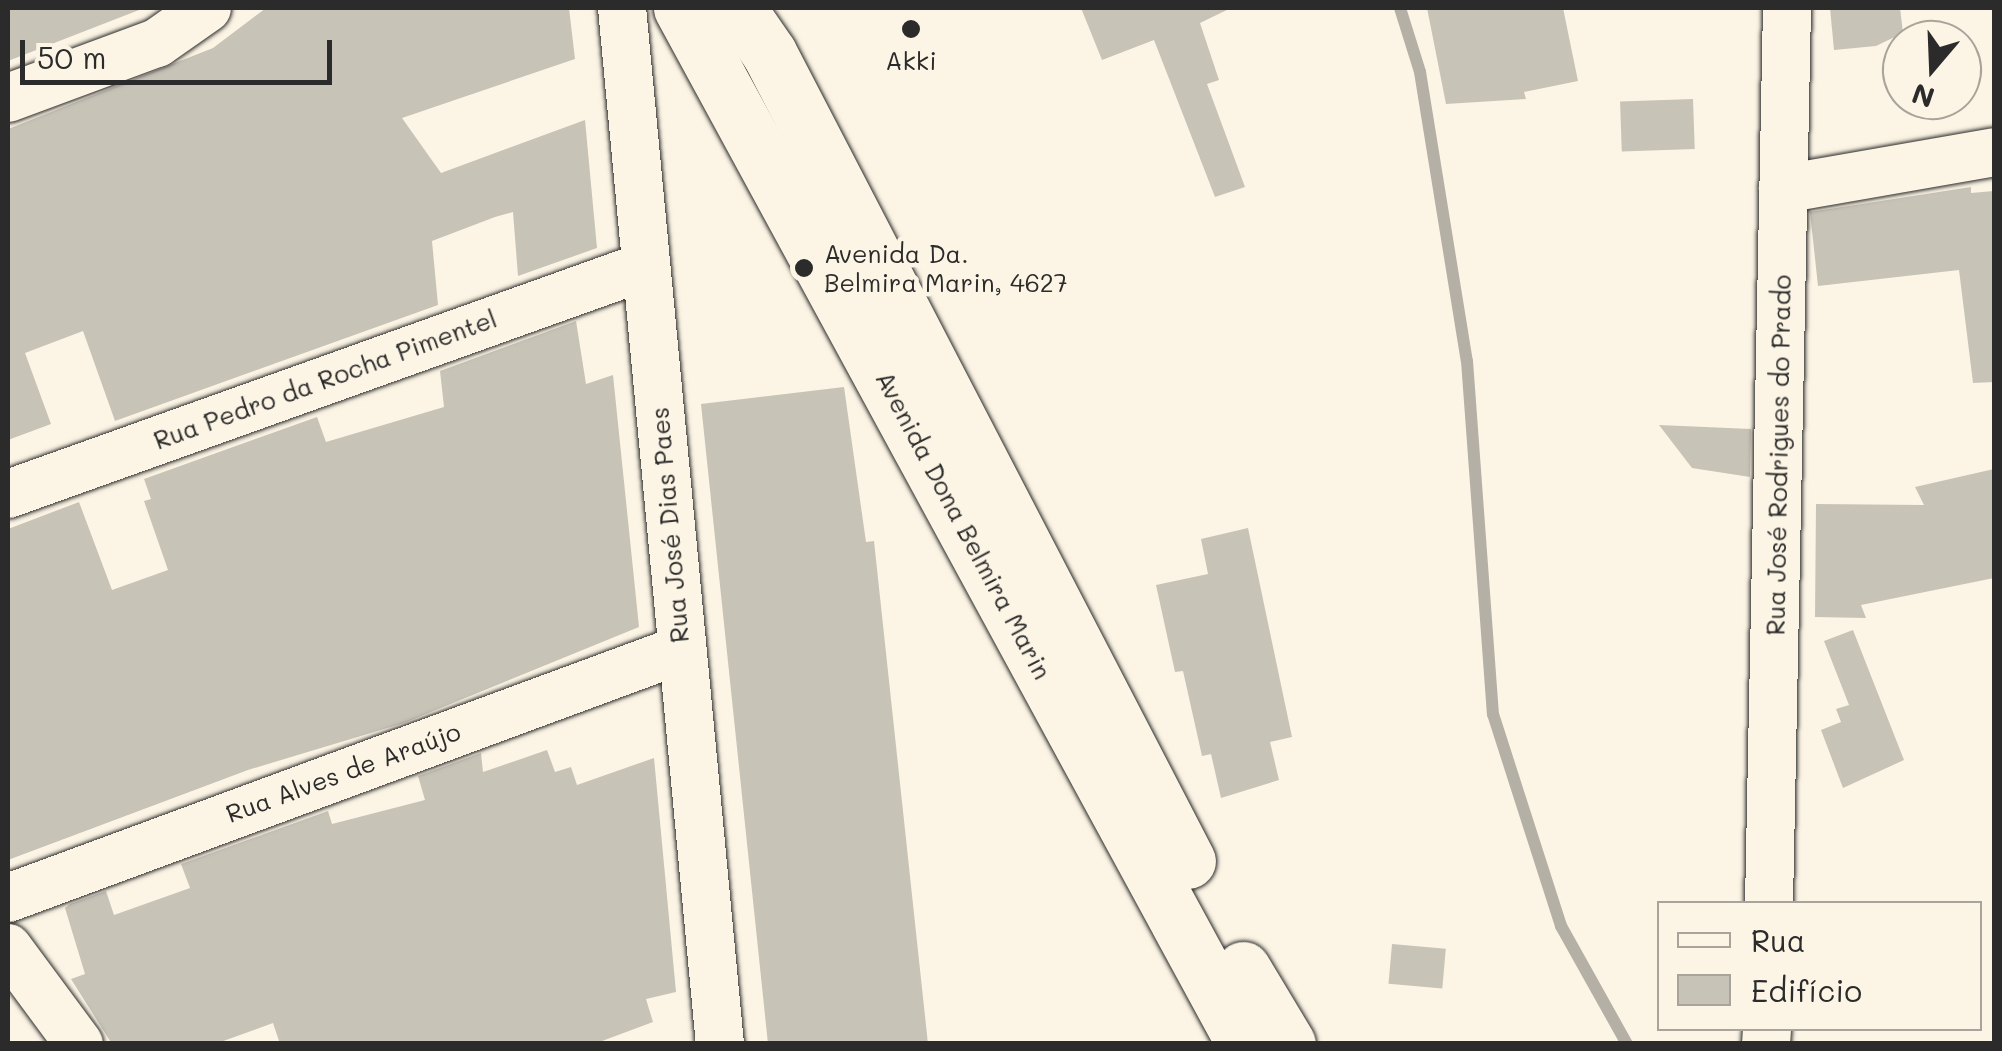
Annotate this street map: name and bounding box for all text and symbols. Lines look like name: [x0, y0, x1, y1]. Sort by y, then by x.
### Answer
marker: Akki: [900, 18, 922, 40]
scale bar: [25, 20, 338, 82]
north arrow: [1882, 20, 1982, 120]
text: 50 m: [37, 37, 107, 77]
place label: Akki: [885, 45, 937, 75]
text: N: [1907, 76, 1939, 117]
place label: Avenida Da. Belmira Marin, 4627: [824, 239, 1068, 298]
marker: Avenida Da. Belmira Marin, 4627: [793, 257, 815, 279]
street label: Rua José Rodrigues do Prado: [1760, 274, 1796, 636]
street label: Rua Pedro da Rocha Pimentel: [149, 303, 501, 455]
street label: Avenida Dona Belmira Marin: [870, 366, 1058, 684]
street label: Rua José Dias Paes: [644, 406, 694, 644]
street label: Rua Alves de Araújo: [222, 716, 464, 828]
legend: [1657, 901, 1982, 1031]
text: Rua: [1751, 920, 1805, 960]
text: Edifício: [1751, 970, 1862, 1010]

